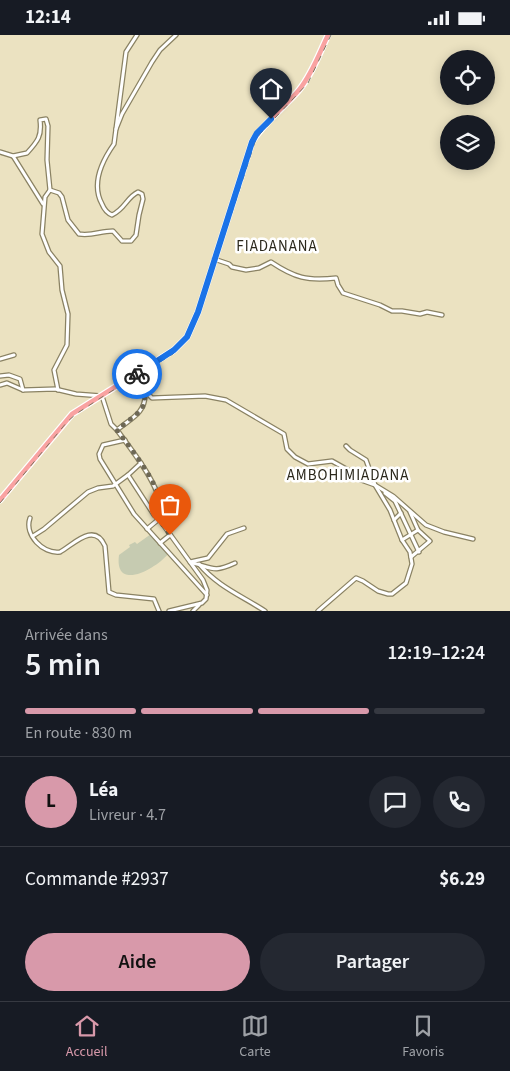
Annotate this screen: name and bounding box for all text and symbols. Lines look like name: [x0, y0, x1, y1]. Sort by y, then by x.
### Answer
text: 12:14: [25, 4, 71, 31]
map controls: [440, 50, 495, 170]
button: locate: [440, 50, 495, 105]
pin: [250, 68, 292, 119]
icon: home: [257, 75, 285, 103]
button: layers: [440, 115, 495, 170]
district label: FIADANANA: [236, 236, 318, 257]
courier: [112, 349, 162, 399]
icon: bike: [123, 360, 151, 388]
district label: AMBOHIMIADANA: [287, 465, 409, 486]
pin: [149, 484, 191, 535]
icon: bag: [156, 491, 184, 519]
text: Arrivée dans: [25, 624, 108, 646]
text: 12:19–12:24: [387, 640, 485, 667]
text: 5 min: [25, 642, 101, 688]
text: En route · 830 m: [25, 722, 132, 744]
button: chat: [369, 776, 421, 828]
button: phone: [433, 776, 485, 828]
text: Léa: [89, 777, 118, 804]
text: L: [46, 788, 56, 815]
text: Livreur · 4.7: [89, 804, 166, 826]
text: Commande #2937: [25, 866, 169, 893]
text: $6.29: [439, 866, 485, 893]
button: Aide: [25, 933, 250, 991]
button: Partager: [260, 933, 485, 991]
tab: Accueil: [66, 1012, 108, 1062]
tab: Carte: [239, 1012, 271, 1062]
tab: Favoris: [402, 1012, 444, 1062]

